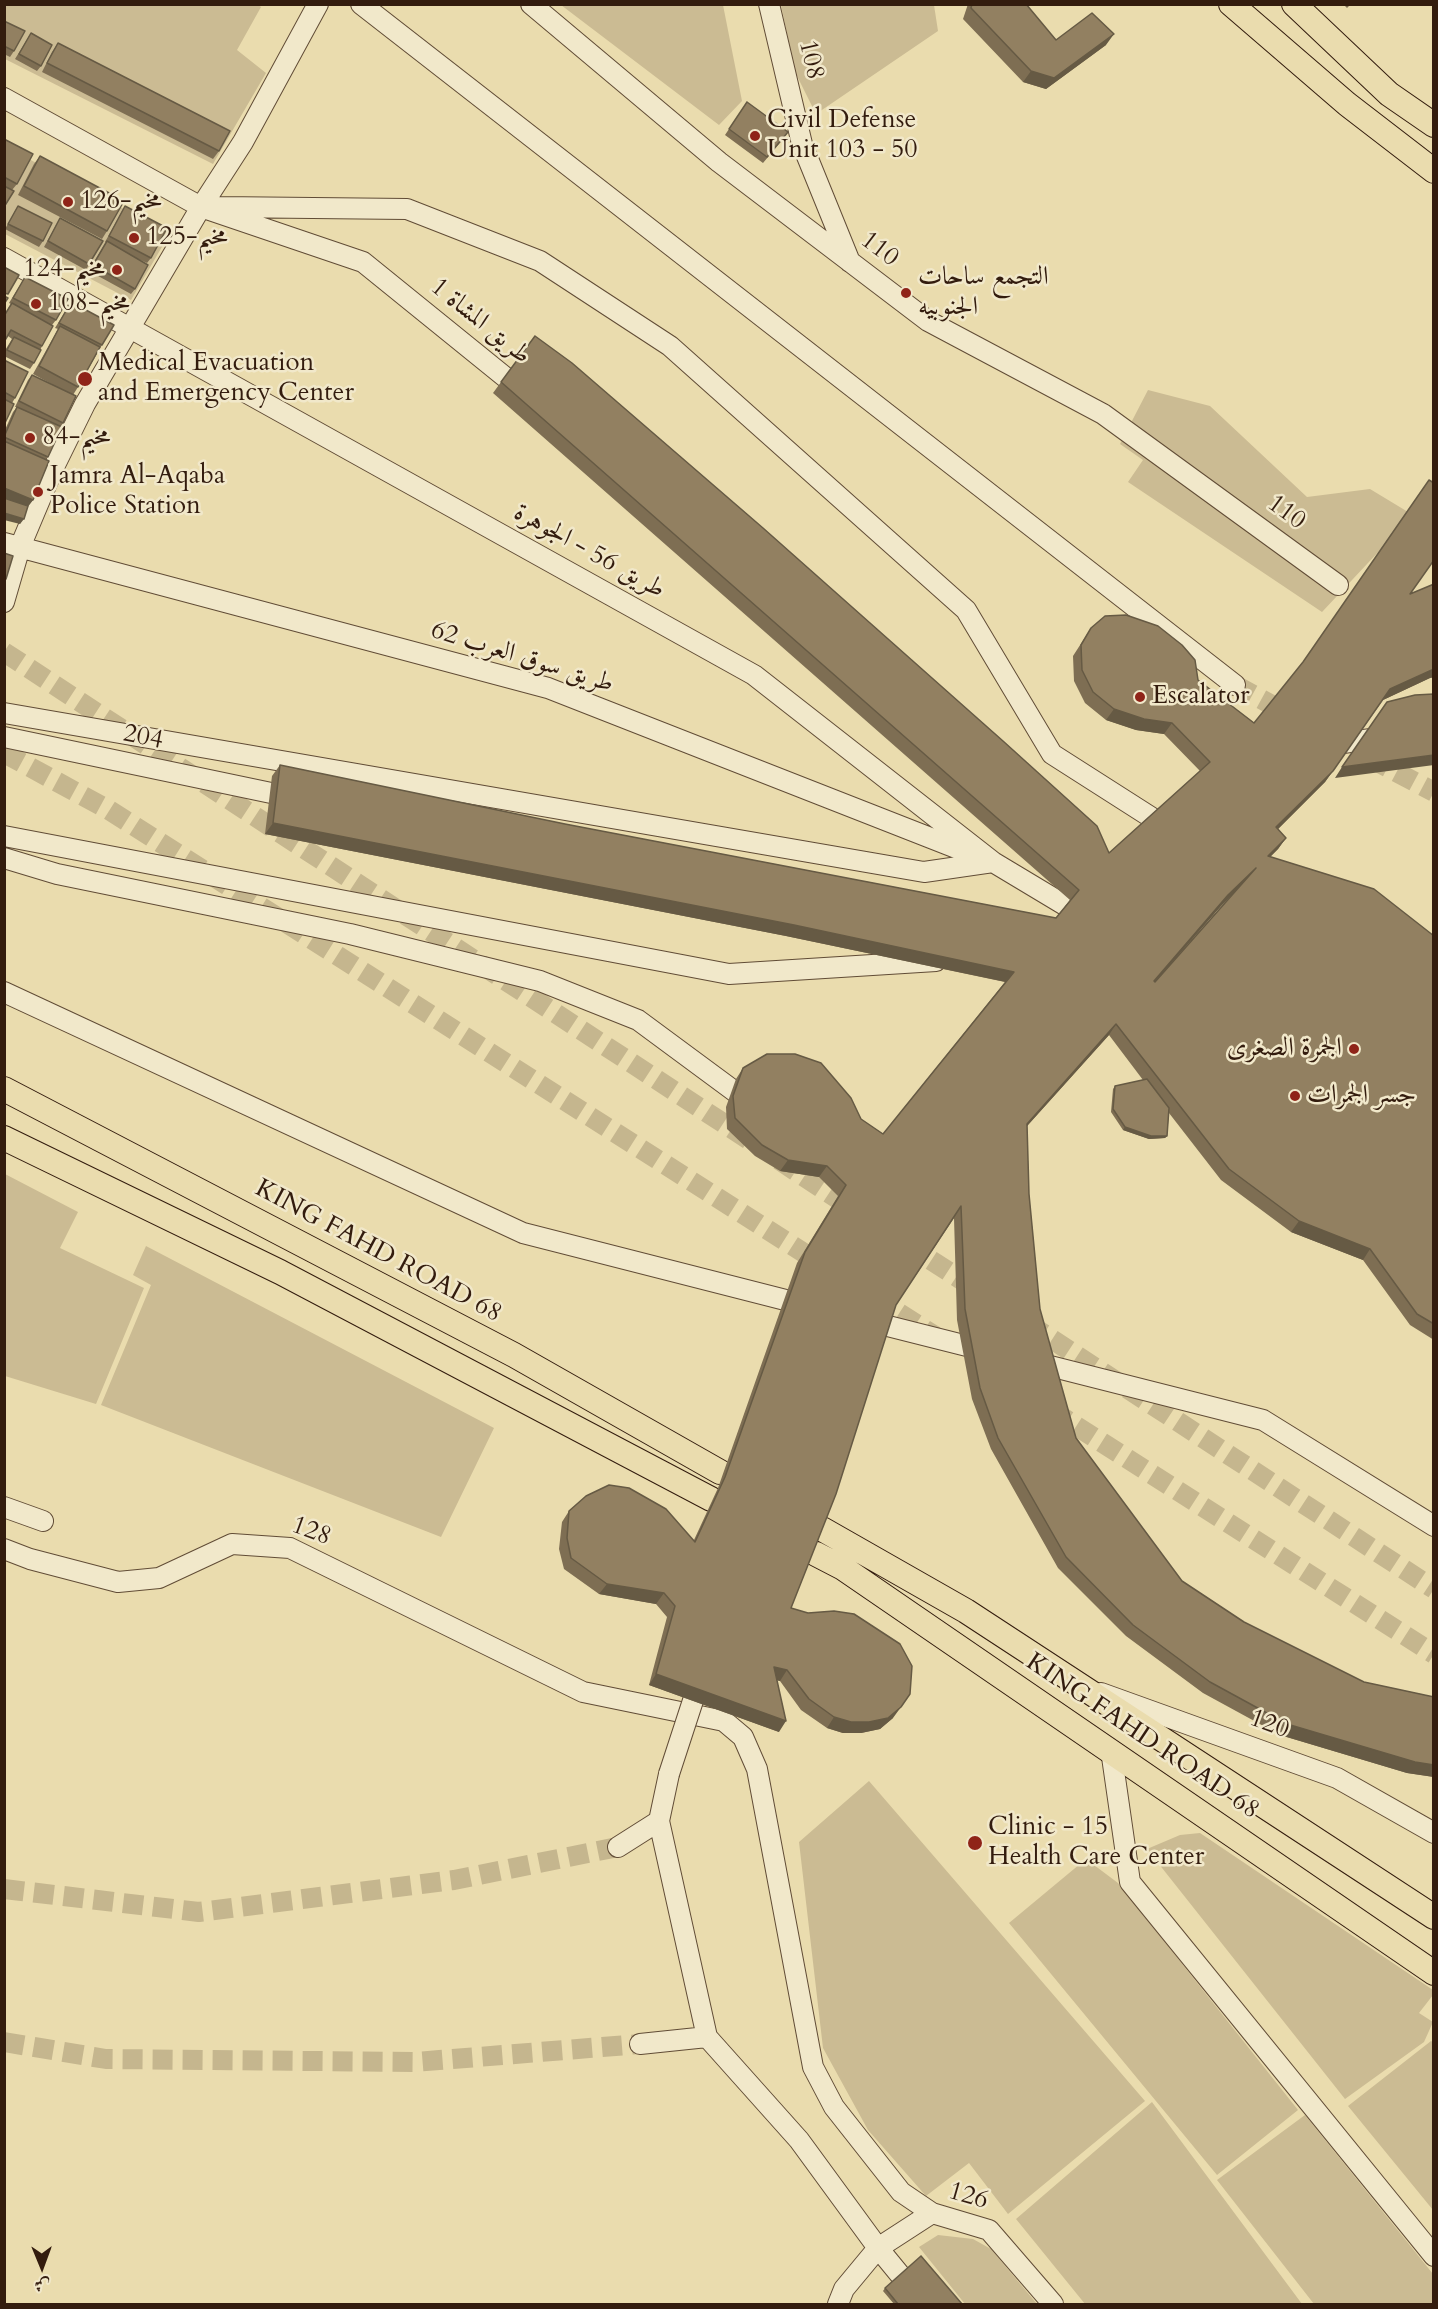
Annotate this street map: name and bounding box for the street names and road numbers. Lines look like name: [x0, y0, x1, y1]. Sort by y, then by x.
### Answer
street label: 108: [790, 37, 830, 83]
street label: 110: [854, 226, 904, 274]
street label: طريق المشاة 1: [424, 272, 536, 372]
street label: 110: [1261, 489, 1311, 537]
street label: طريق 56 - الجوهرة: [508, 498, 670, 606]
street label: طريق سوق العرب 62: [427, 615, 617, 701]
street label: 204: [120, 719, 166, 757]
street label: KING FAHD ROAD 68: [249, 1174, 507, 1330]
street label: 128: [287, 1511, 335, 1553]
street label: KING FAHD ROAD 68: [1019, 1647, 1265, 1827]
street label: 120: [1245, 1704, 1293, 1746]
street label: 126: [944, 2176, 992, 2218]

